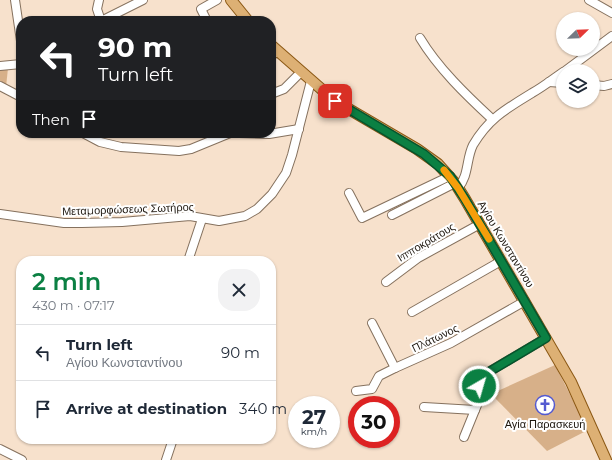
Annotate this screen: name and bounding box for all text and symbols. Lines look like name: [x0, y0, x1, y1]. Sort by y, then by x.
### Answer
north arrow: [556, 12, 600, 56]
map controls: [556, 12, 600, 108]
text: 90 m: [98, 30, 172, 64]
icon: left: [32, 32, 84, 84]
text: Turn left: [98, 64, 173, 86]
button: layers: [556, 64, 600, 108]
pin: [318, 84, 352, 118]
icon: arrive: [324, 90, 346, 112]
icon: arrive: [78, 108, 100, 130]
text: Then: [32, 110, 70, 129]
street label: Αγίου Κωνσταντίνου: [475, 198, 537, 290]
street label: Μεταμορφώσεως Σωτήρος: [62, 200, 194, 218]
street label: Ιπποκράτους: [395, 219, 457, 265]
text: 2 min: [32, 267, 101, 296]
button: close: [218, 269, 260, 311]
text: 430 m · 07:17: [32, 297, 115, 313]
street label: Πλάτωνος: [409, 321, 461, 355]
text: Turn left: [66, 335, 133, 354]
icon: left: [32, 342, 54, 364]
text: 90 m: [221, 343, 260, 362]
text: Αγίου Κωνσταντίνου: [66, 354, 183, 370]
position arrow: [458, 365, 500, 407]
church icon: Αγία Παρασκευή: [534, 394, 556, 416]
speed limit sign: 30: [348, 396, 400, 448]
icon: arrive: [32, 398, 54, 420]
text: Arrive at destination: [66, 399, 227, 418]
text: 340 m: [239, 399, 287, 418]
text: 27: [302, 405, 326, 429]
place label: Αγία Παρασκευή: [505, 417, 585, 431]
text: km/h: [301, 425, 327, 438]

